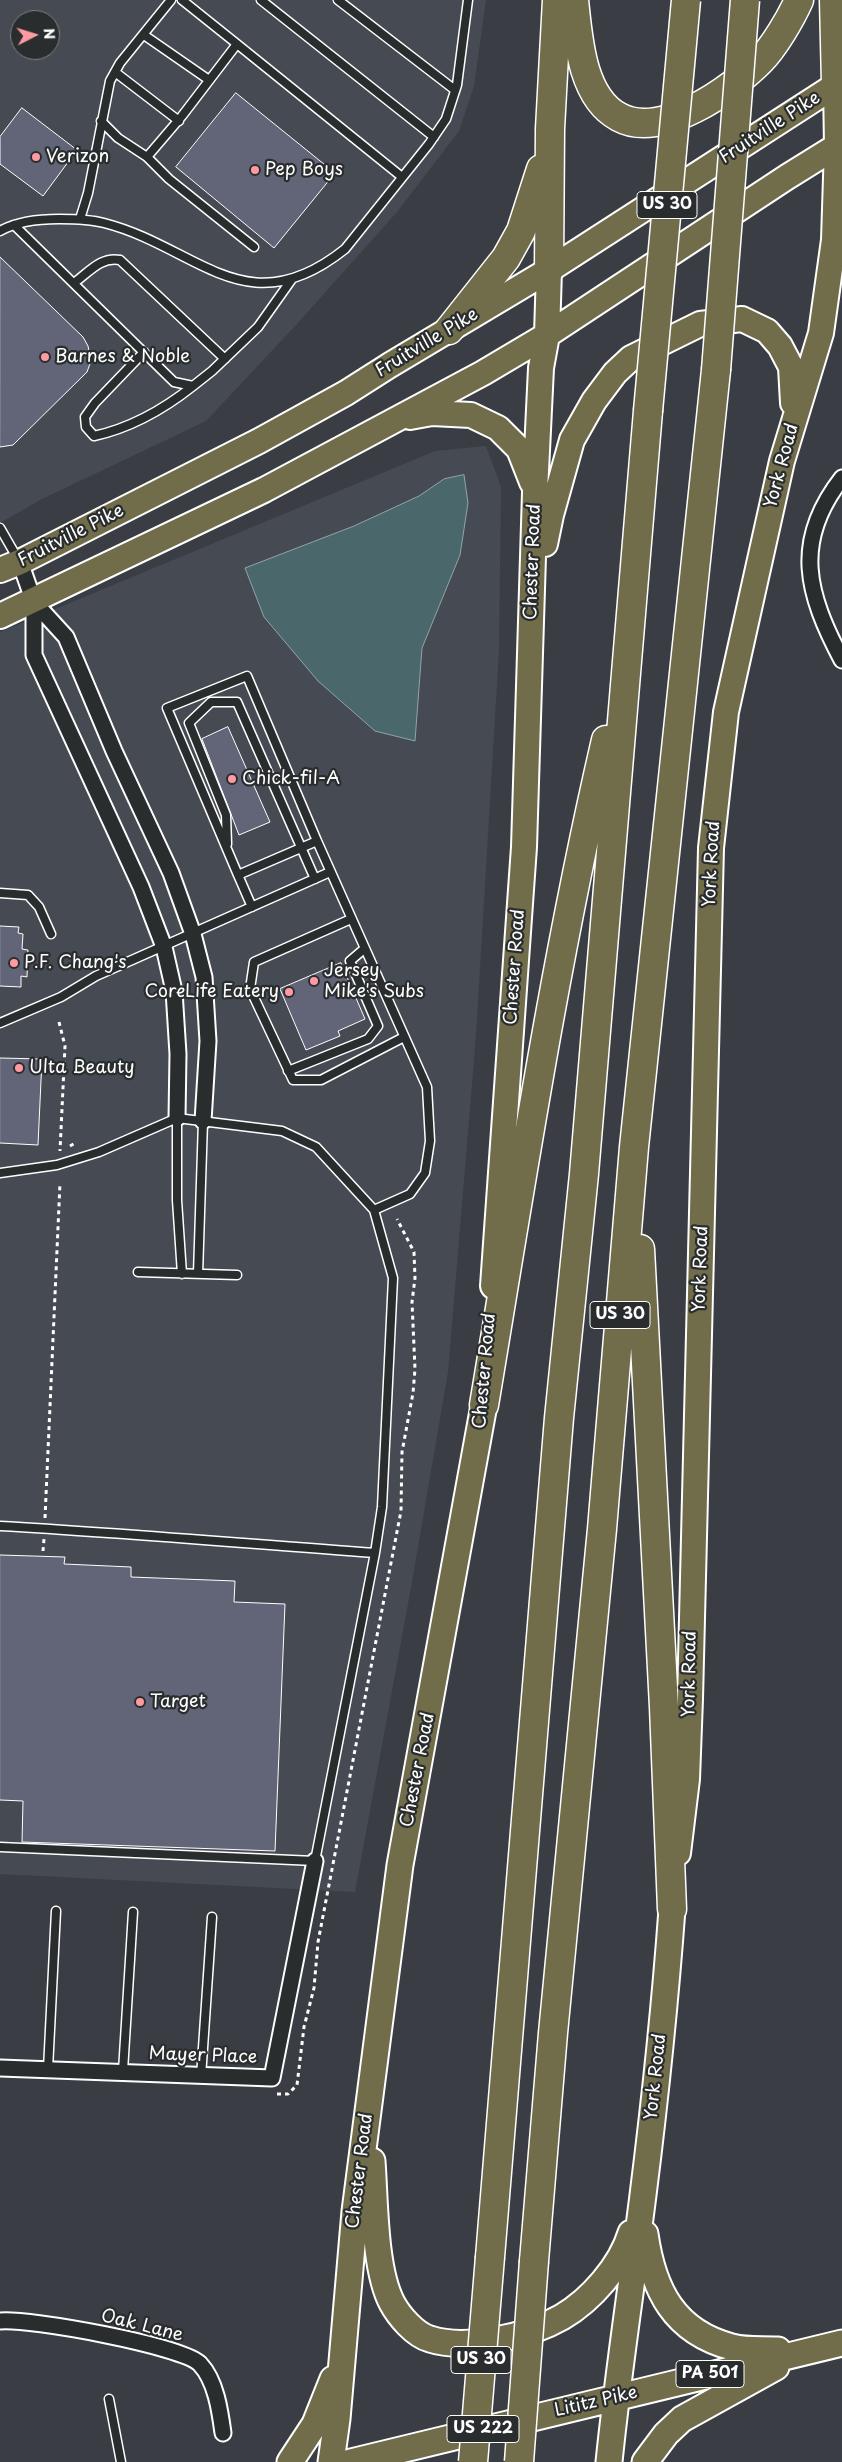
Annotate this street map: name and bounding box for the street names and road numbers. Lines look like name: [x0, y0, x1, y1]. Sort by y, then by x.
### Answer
street label: Fruitville Pike: [715, 87, 825, 169]
road number: US 30: [637, 192, 697, 218]
street label: Fruitville Pike: [372, 304, 482, 382]
street label: York Road: [760, 421, 804, 511]
street label: Fruitville Pike: [14, 500, 128, 572]
street label: Chester Road: [520, 504, 546, 620]
street label: York Road: [699, 820, 725, 908]
street label: Chester Road: [500, 908, 530, 1026]
street label: York Road: [689, 1225, 713, 1313]
road number: US 30: [590, 1302, 650, 1328]
street label: Chester Road: [469, 1312, 501, 1430]
street label: York Road: [678, 1630, 702, 1718]
street label: Chester Road: [396, 1711, 440, 1829]
street label: York Road: [641, 2033, 671, 2121]
street label: Mayer Place: [148, 2043, 258, 2069]
street label: Chester Road: [342, 2112, 378, 2230]
street label: Oak Lane: [99, 2305, 185, 2347]
road number: US 30: [451, 2346, 511, 2374]
road number: PA 501: [676, 2360, 744, 2388]
street label: Lititz Pike: [552, 2382, 640, 2422]
road number: US 222: [447, 2416, 519, 2442]

